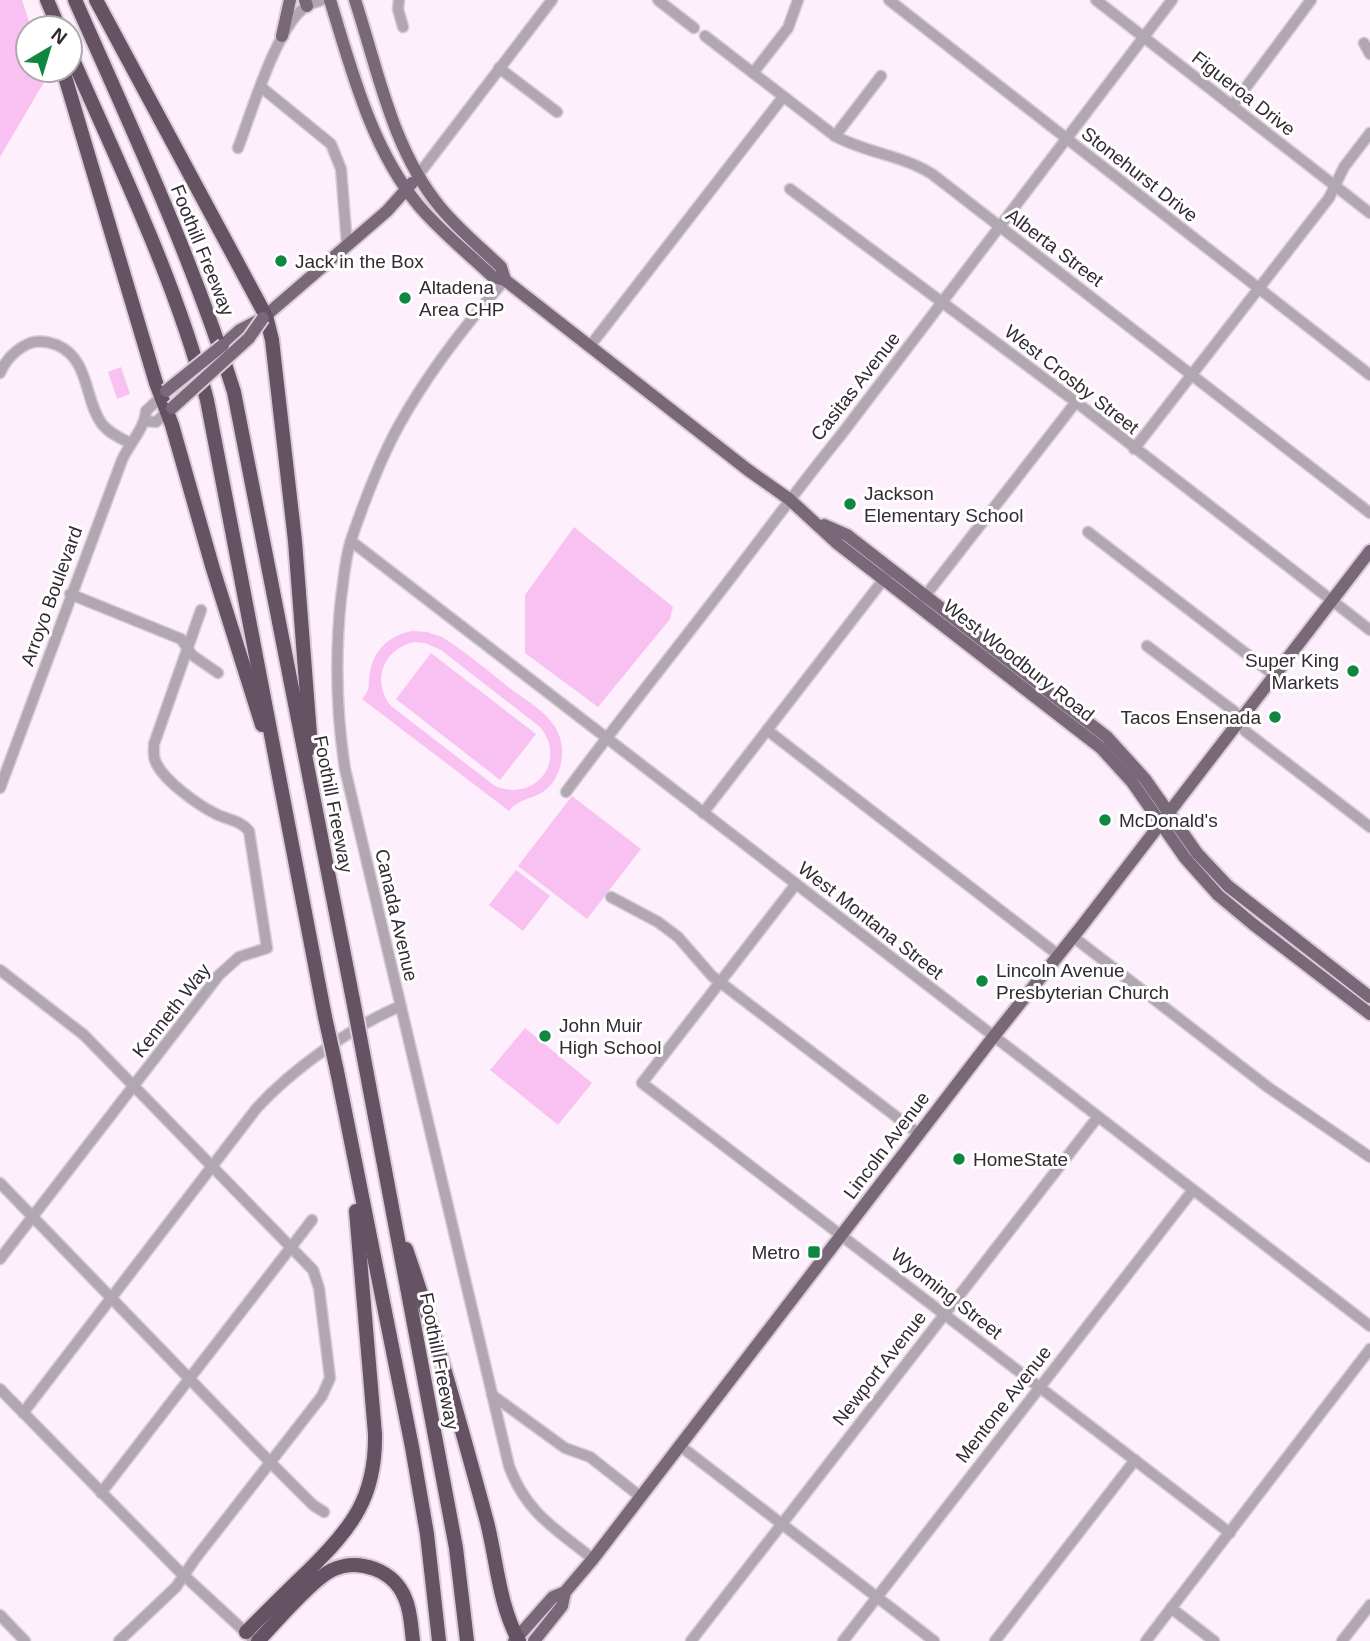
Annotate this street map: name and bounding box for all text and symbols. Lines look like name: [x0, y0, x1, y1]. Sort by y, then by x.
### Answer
north arrow: [14, 14, 84, 84]
text: N: [47, 23, 71, 48]
street label: Figueroa Drive: [1188, 47, 1299, 140]
street label: Stonehurst Drive: [1077, 123, 1202, 226]
street label: Foothill Freeway: [167, 182, 239, 319]
street label: Alberta Street: [1002, 204, 1108, 291]
place label: Jack in the Box: [295, 251, 424, 272]
marker: Jack in the Box: [273, 253, 289, 269]
place label: Altadena Area CHP: [419, 277, 505, 320]
marker: Altadena Area CHP: [397, 290, 413, 306]
street label: West Crosby Street: [1000, 321, 1143, 439]
street label: Casitas Avenue: [807, 328, 904, 445]
place label: Jackson Elementary School: [864, 483, 1023, 526]
marker: Jackson Elementary School: [842, 496, 858, 512]
street label: Arroyo Boulevard: [16, 524, 86, 669]
street label: West Woodbury Road: [939, 595, 1098, 726]
place label: Super King Markets: [1245, 650, 1339, 693]
marker: Super King Markets: [1345, 663, 1361, 679]
place label: Tacos Ensenada: [1121, 707, 1261, 728]
marker: Tacos Ensenada: [1267, 709, 1283, 725]
street label: Foothill Freeway: [310, 734, 357, 875]
place label: McDonald's: [1119, 810, 1218, 831]
marker: McDonald's: [1097, 812, 1113, 828]
street label: Canada Avenue: [371, 847, 422, 983]
street label: West Montana Street: [794, 857, 948, 984]
street label: Kenneth Way: [128, 959, 215, 1061]
place label: Lincoln Avenue Presbyterian Church: [996, 960, 1169, 1003]
marker: Lincoln Avenue Presbyterian Church: [974, 973, 990, 989]
place label: John Muir High School: [559, 1015, 661, 1058]
marker: John Muir High School: [537, 1028, 553, 1044]
street label: Lincoln Avenue: [839, 1088, 933, 1203]
place label: HomeState: [973, 1149, 1068, 1170]
marker: HomeState: [951, 1151, 967, 1167]
place label: Metro: [751, 1242, 800, 1263]
marker: Metro: [806, 1244, 822, 1260]
street label: Wyoming Street: [887, 1244, 1007, 1344]
street label: Foothill Freeway: [416, 1291, 463, 1432]
street label: Newport Avenue: [828, 1307, 930, 1430]
street label: Mentone Avenue: [951, 1342, 1055, 1467]

